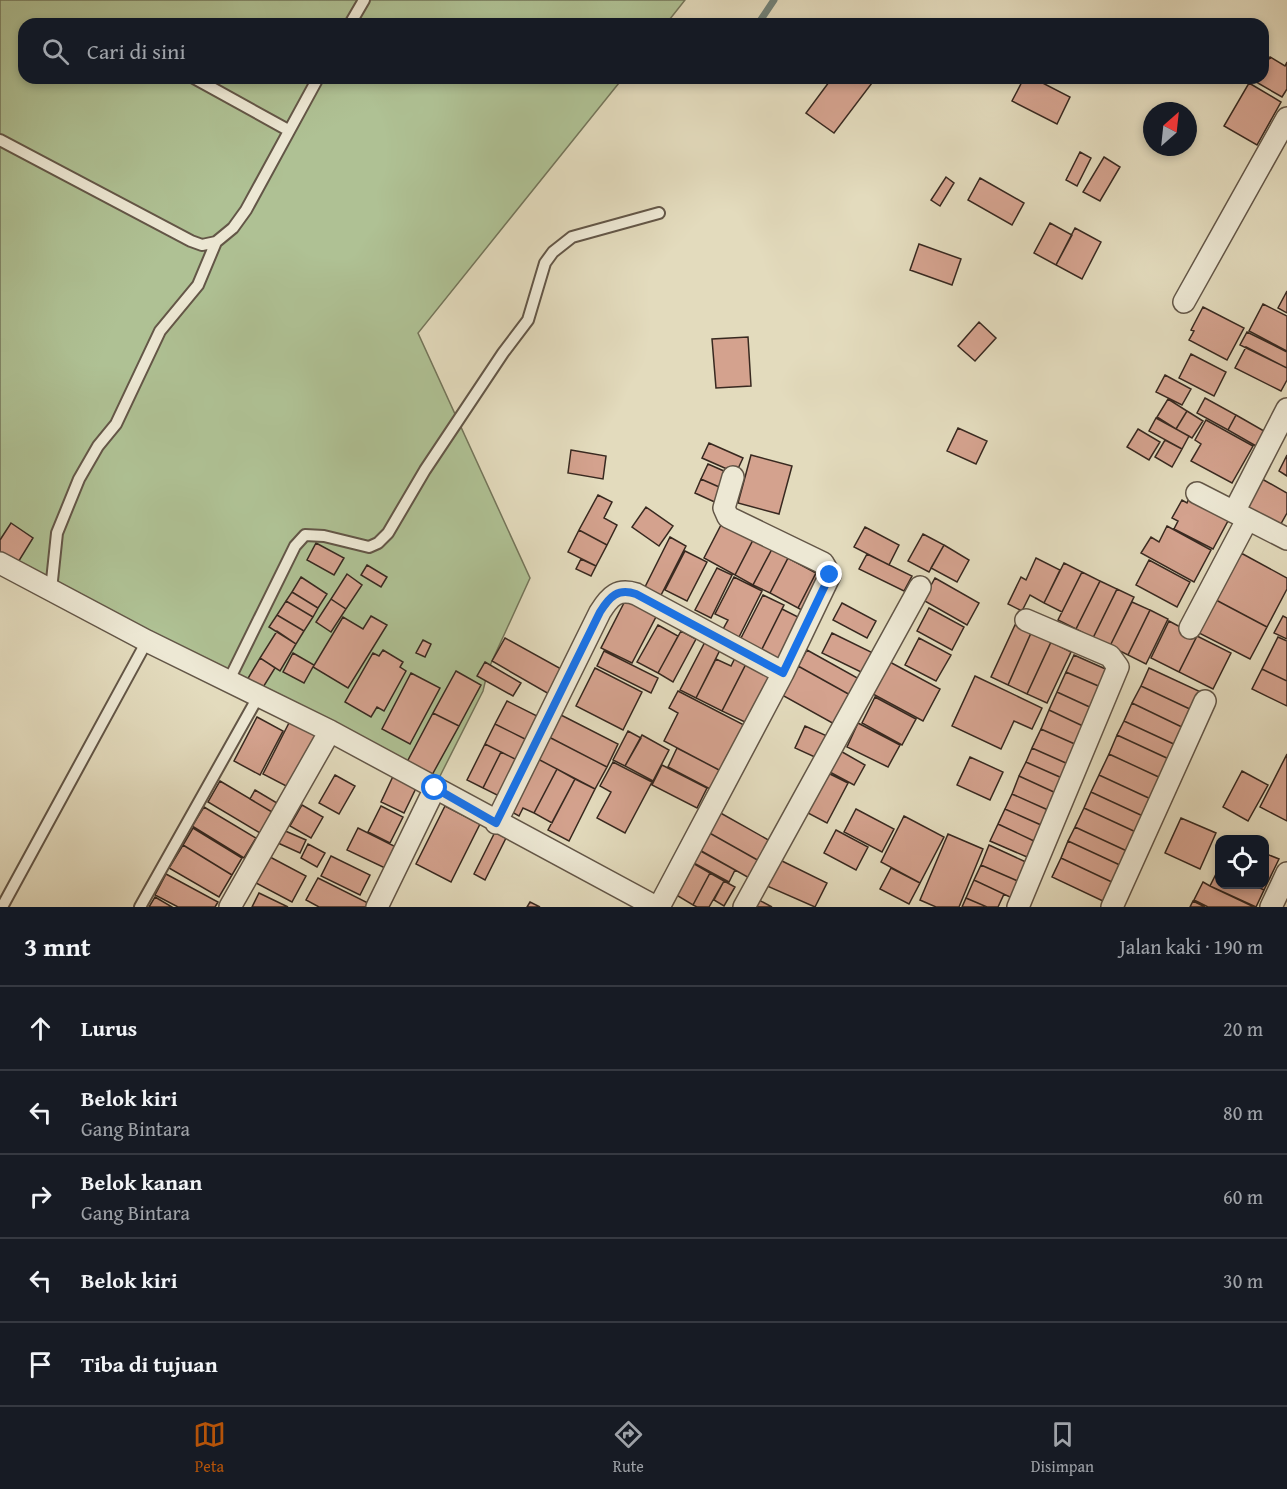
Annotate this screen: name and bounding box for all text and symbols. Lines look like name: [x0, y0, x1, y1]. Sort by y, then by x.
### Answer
search box: [18, 18, 1269, 84]
icon: search: [39, 35, 72, 68]
text: Cari di sini: [87, 35, 186, 67]
north arrow: [1143, 102, 1197, 156]
route end: [816, 561, 842, 587]
route start: [421, 774, 447, 800]
map controls: [1215, 835, 1269, 889]
button: locate: [1215, 835, 1269, 889]
text: 3 mnt: [24, 927, 91, 966]
text: Jalan kaki · 190 m: [1119, 932, 1263, 961]
icon: ahead: [24, 1012, 57, 1045]
text: Lurus: [81, 1012, 137, 1044]
text: 20 m: [1223, 1014, 1263, 1043]
text: Belok kiri: [81, 1082, 178, 1114]
icon: left: [24, 1096, 57, 1129]
text: 80 m: [1223, 1098, 1263, 1127]
text: Gang Bintara: [81, 1114, 190, 1143]
text: Belok kanan: [81, 1166, 202, 1198]
icon: right: [24, 1180, 57, 1213]
text: 60 m: [1223, 1182, 1263, 1211]
text: Gang Bintara: [81, 1198, 190, 1227]
icon: left: [24, 1264, 57, 1297]
text: Belok kiri: [81, 1264, 178, 1296]
text: 30 m: [1223, 1266, 1263, 1295]
icon: arrive: [24, 1348, 57, 1381]
text: Tiba di tujuan: [81, 1348, 218, 1380]
tab: Peta: [193, 1418, 226, 1478]
tab: Rute: [612, 1418, 645, 1478]
tab: Disimpan: [1031, 1418, 1094, 1478]

